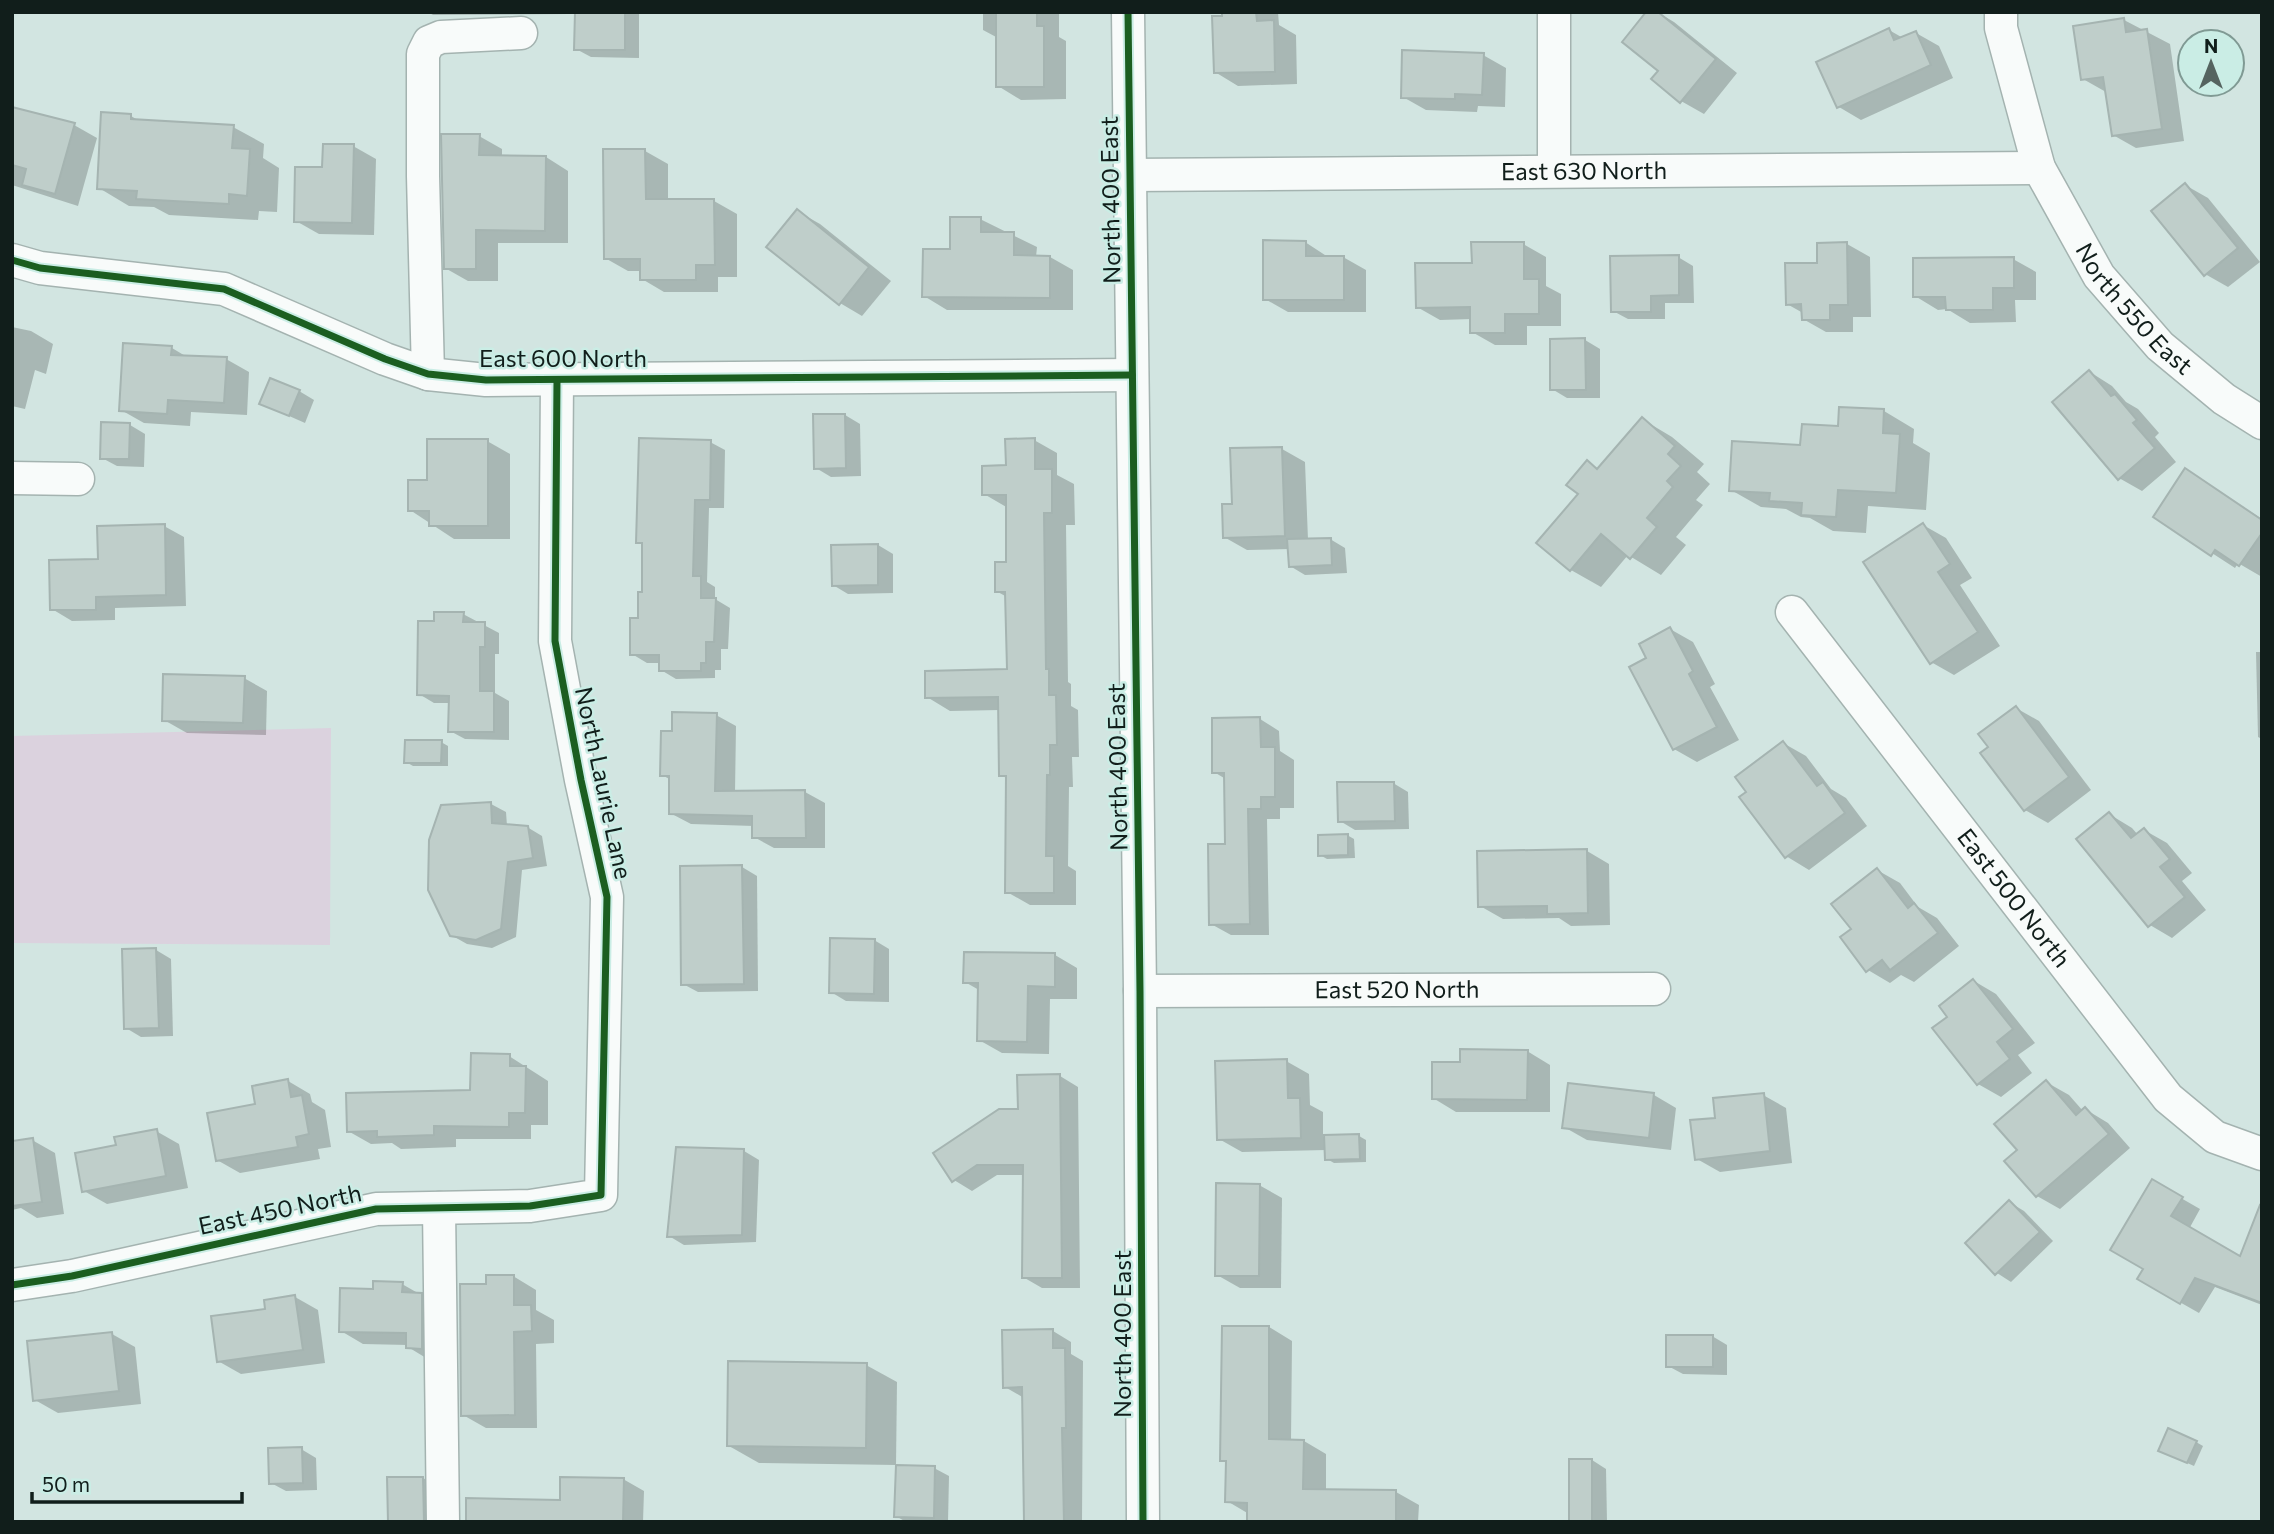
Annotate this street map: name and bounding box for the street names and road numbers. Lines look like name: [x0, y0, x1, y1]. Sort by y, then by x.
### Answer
street label: North 400 East: [1094, 116, 1125, 284]
street label: East 630 North: [1501, 155, 1667, 185]
street label: North 550 East: [2070, 237, 2199, 380]
street label: East 600 North: [479, 343, 647, 372]
street label: North 400 East: [1101, 683, 1132, 851]
street label: North Laurie Lane: [570, 684, 639, 881]
street label: East 500 North: [1952, 822, 2077, 973]
street label: East 520 North: [1314, 974, 1480, 1003]
street label: East 450 North: [195, 1177, 364, 1240]
street label: North 400 East: [1107, 1250, 1136, 1418]

